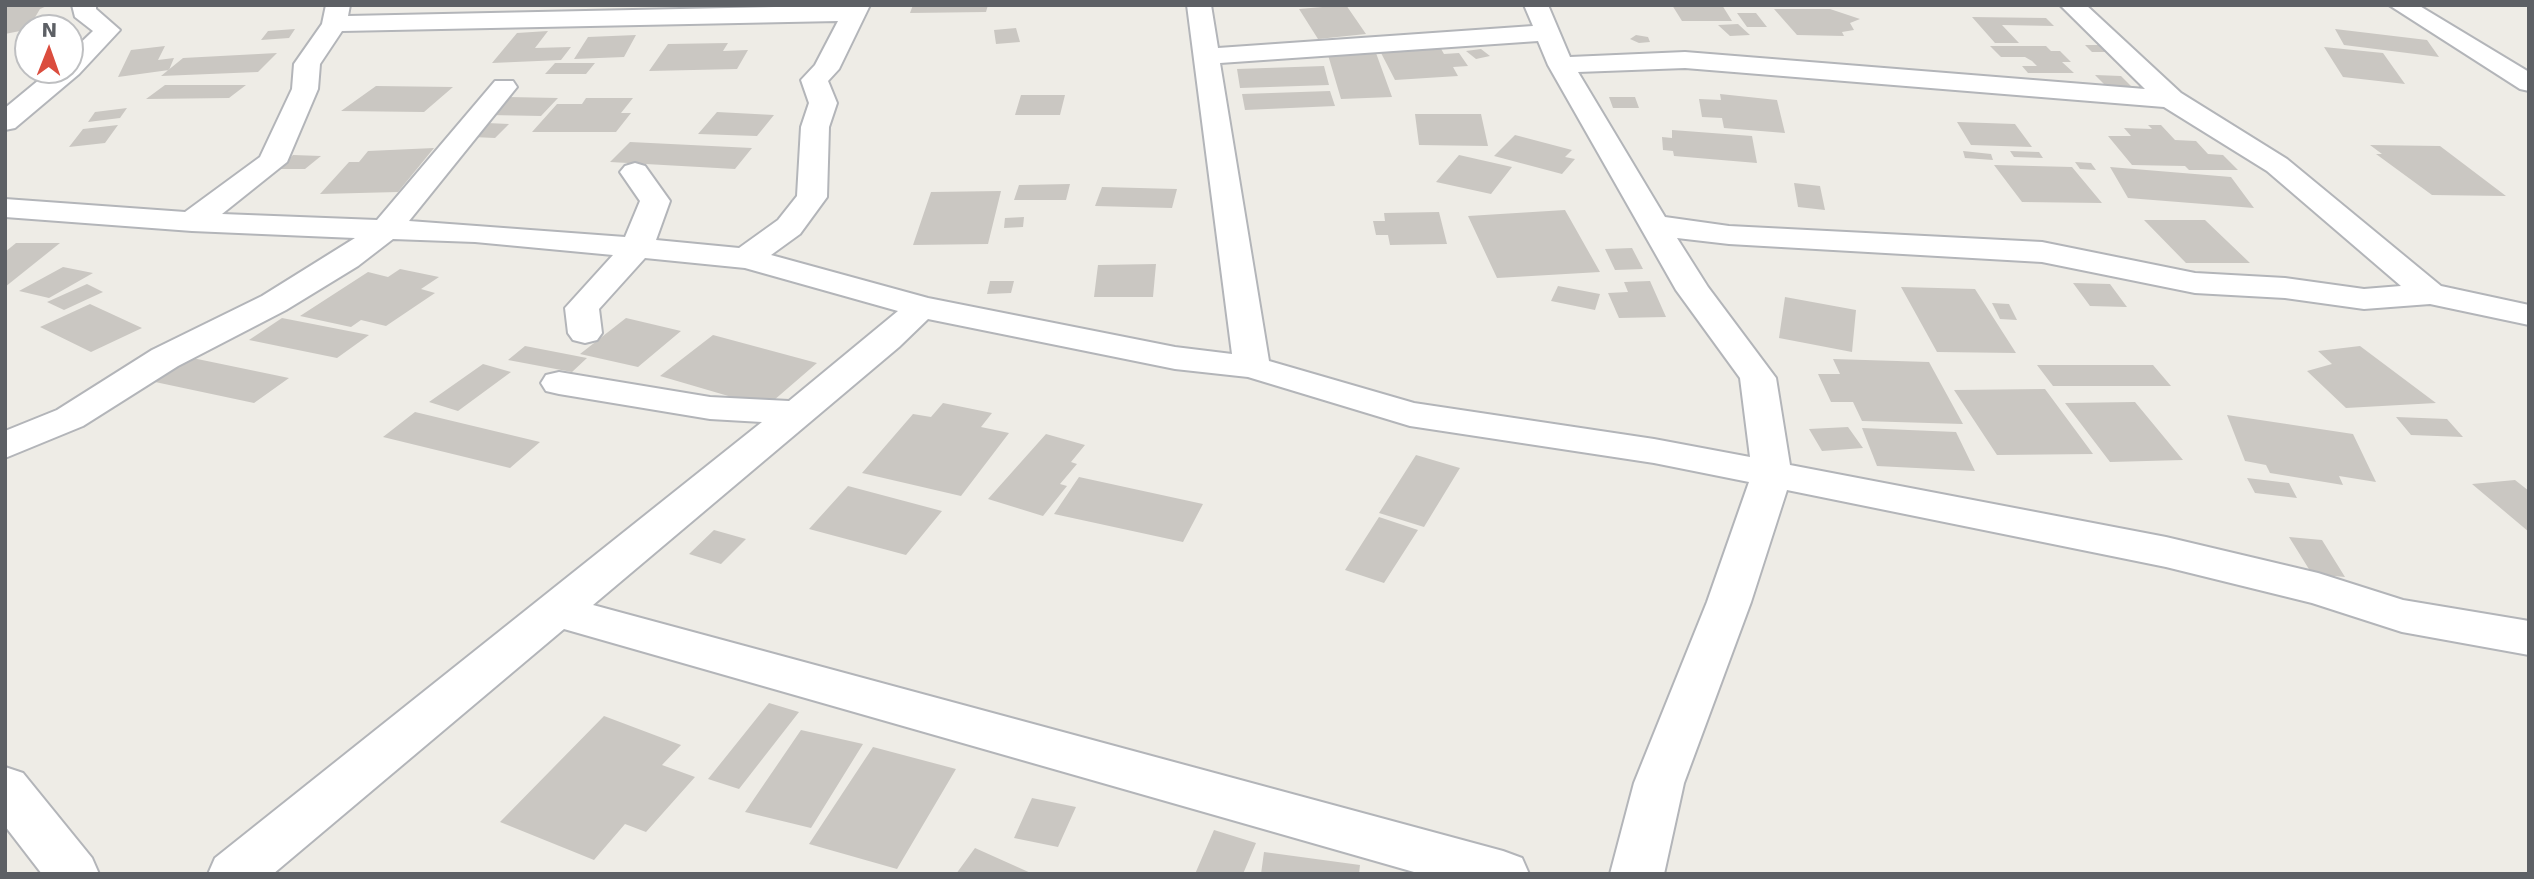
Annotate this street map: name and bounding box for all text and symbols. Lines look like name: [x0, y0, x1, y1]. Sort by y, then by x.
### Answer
north arrow: [14, 14, 84, 84]
text: N: [41, 19, 57, 41]

